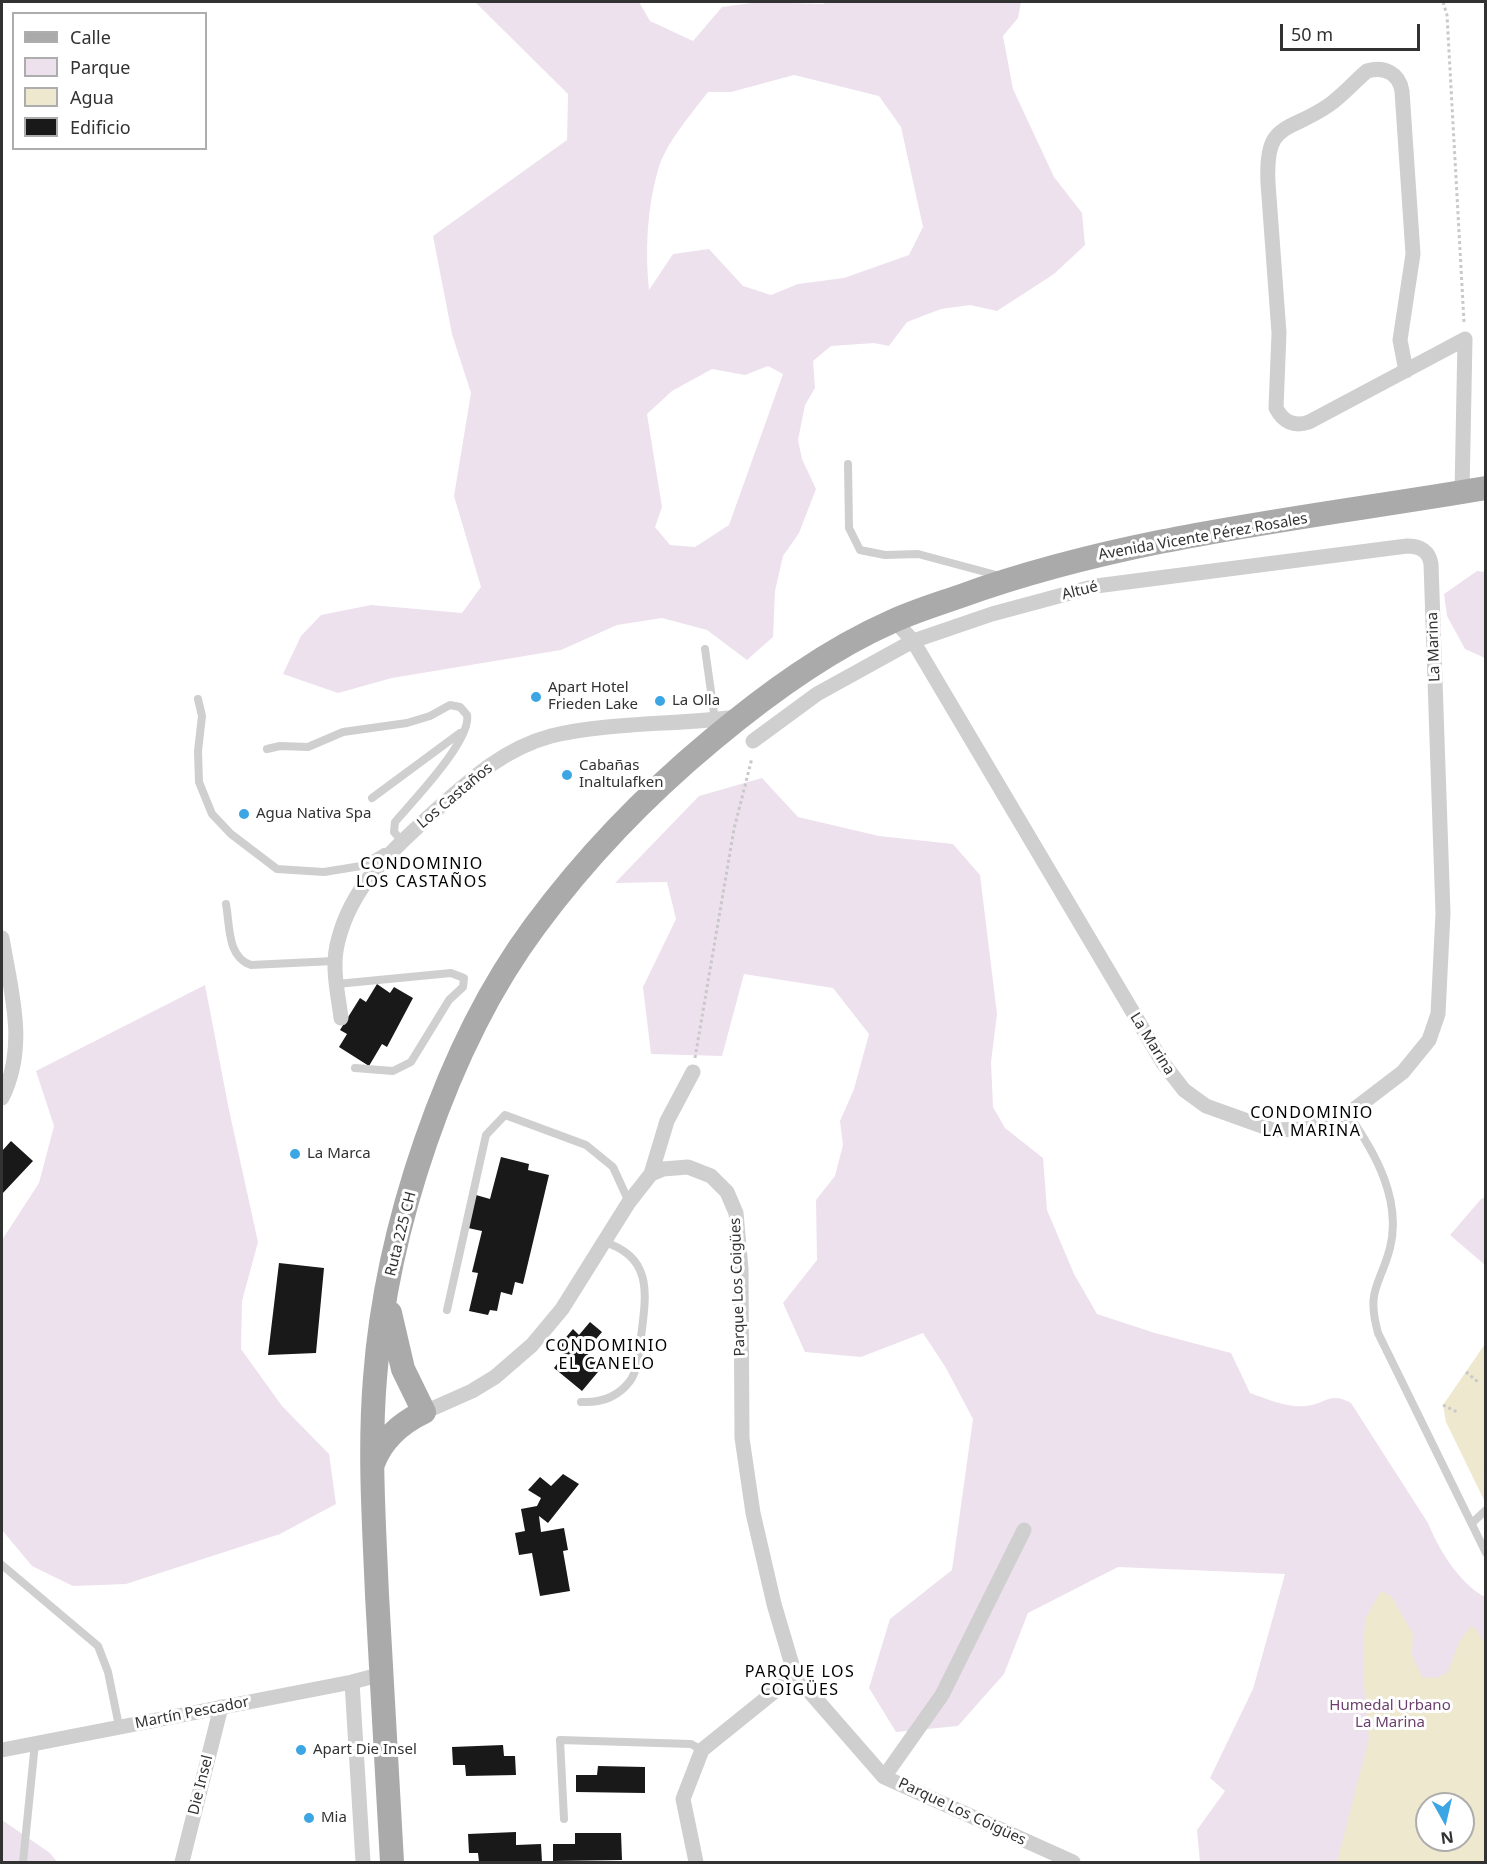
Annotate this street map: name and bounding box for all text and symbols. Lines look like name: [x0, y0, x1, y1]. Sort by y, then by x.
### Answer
legend: [12, 12, 207, 150]
scale bar: [1283, 12, 1422, 50]
text: 50 m: [1291, 22, 1333, 46]
text: Calle: [70, 25, 111, 49]
text: Parque: [70, 55, 130, 79]
text: Agua: [70, 85, 114, 109]
text: Edificio: [70, 115, 131, 139]
street label: Avenida Vicente Pérez Rosales: [1097, 510, 1309, 564]
street label: Altué: [1060, 578, 1100, 604]
street label: La Marina: [1424, 612, 1444, 682]
place label: Apart Hotel Frieden Lake: [548, 679, 638, 714]
marker: Apart Hotel Frieden Lake: [529, 690, 543, 704]
place label: La Olla: [672, 692, 720, 710]
marker: La Olla: [653, 694, 667, 708]
place label: Cabañas Inaltulafken: [579, 757, 664, 792]
street label: Los Castaños: [414, 759, 496, 833]
marker: Cabañas Inaltulafken: [560, 768, 574, 782]
place label: Agua Nativa Spa: [256, 805, 371, 823]
marker: Agua Nativa Spa: [237, 807, 251, 821]
district label: CONDOMINIO LOS CASTAÑOS: [356, 854, 488, 892]
street label: La Marina: [1126, 1010, 1178, 1078]
district label: CONDOMINIO LA MARINA: [1250, 1103, 1374, 1141]
place label: La Marca: [307, 1145, 371, 1163]
marker: La Marca: [288, 1147, 302, 1161]
street label: Ruta 225 CH: [382, 1190, 420, 1278]
street label: Parque Los Coigües: [727, 1217, 749, 1357]
district label: CONDOMINIO EL CANELO: [545, 1336, 669, 1374]
district label: PARQUE LOS COIGÜES: [745, 1662, 855, 1700]
street label: Martín Pescador: [134, 1693, 250, 1733]
park label: Humedal Urbano La Marina: [1329, 1697, 1451, 1732]
place label: Apart Die Insel: [313, 1741, 417, 1759]
marker: Apart Die Insel: [294, 1743, 308, 1757]
street label: Die Insel: [185, 1753, 217, 1817]
street label: Parque Los Coigües: [895, 1775, 1029, 1849]
north arrow: [1415, 1792, 1475, 1852]
place label: Mia: [321, 1809, 347, 1827]
marker: Mia: [302, 1811, 316, 1825]
text: N: [1439, 1826, 1455, 1850]

